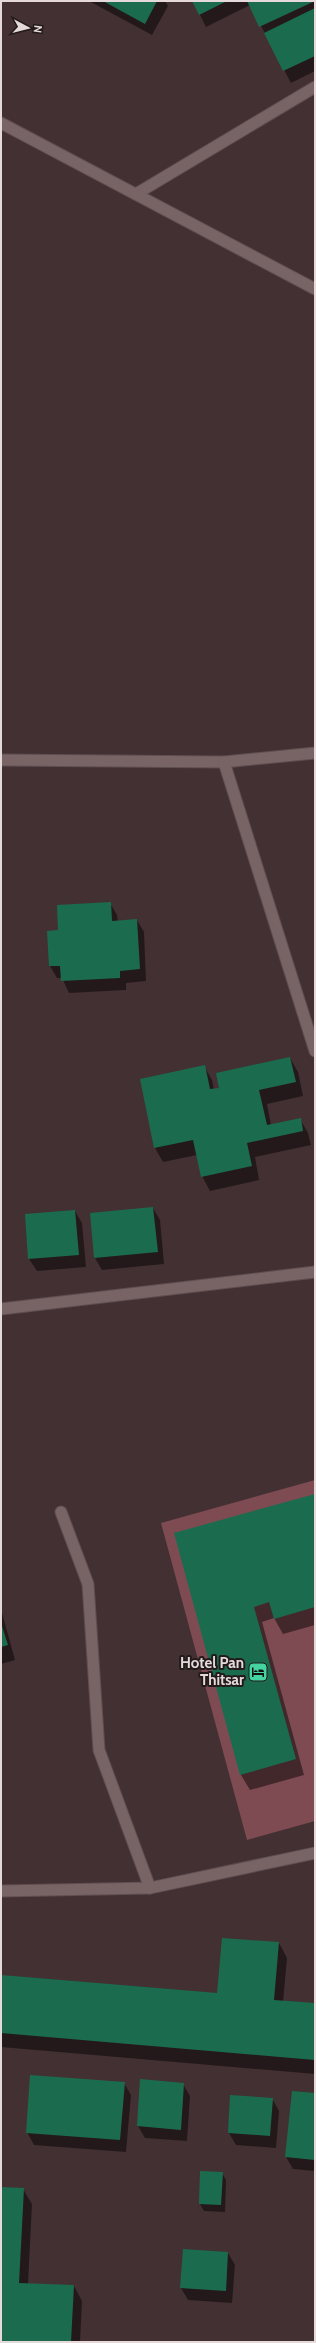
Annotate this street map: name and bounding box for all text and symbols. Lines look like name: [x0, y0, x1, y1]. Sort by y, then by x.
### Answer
north arrow: [8, 8, 48, 48]
text: N: [31, 25, 45, 34]
place label: Hotel Pan Thitsar: [180, 1654, 244, 1689]
hotel icon: Hotel Pan Thitsar: [247, 1661, 269, 1683]

